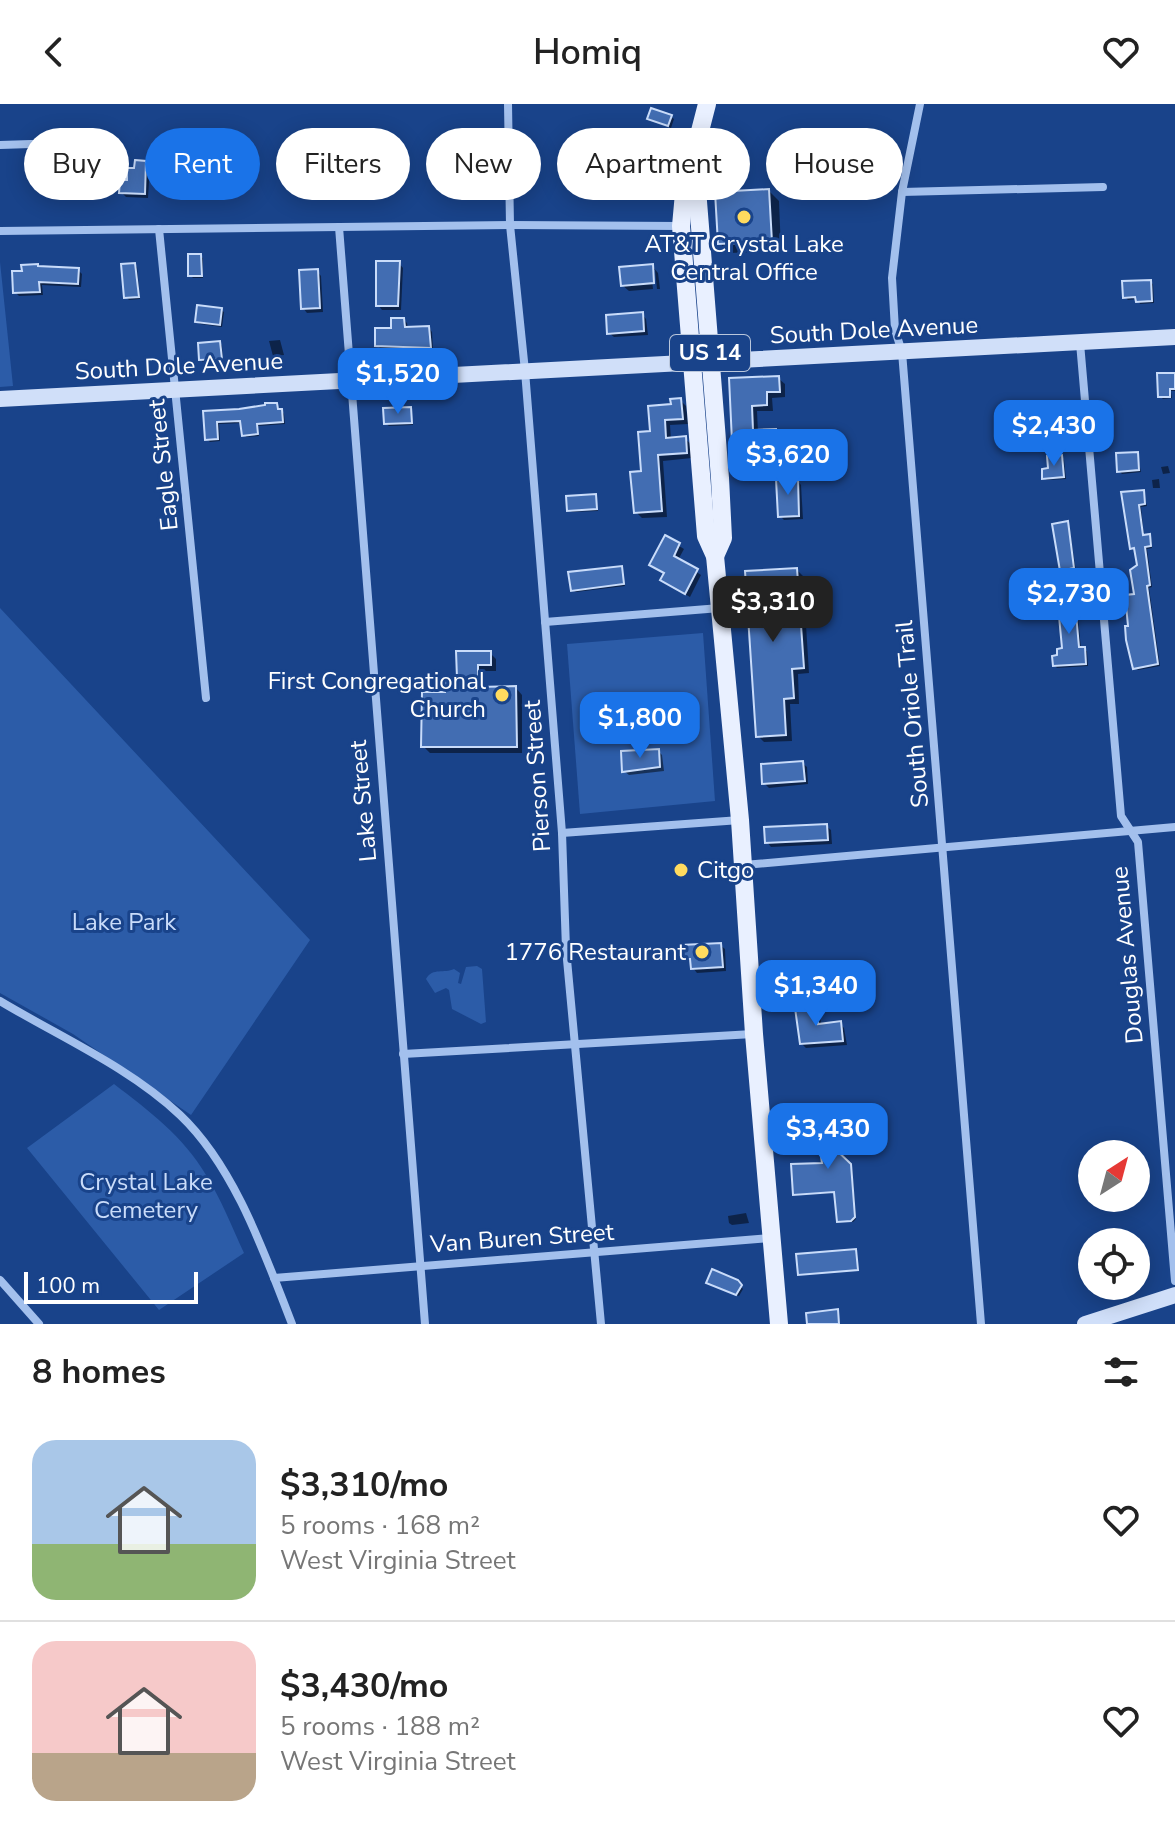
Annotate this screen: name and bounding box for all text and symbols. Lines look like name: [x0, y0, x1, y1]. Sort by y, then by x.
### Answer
text: Homiq: [533, 28, 642, 77]
icon: back: [32, 30, 76, 74]
icon: heart: [1099, 30, 1143, 74]
chip: Buy: [24, 128, 129, 200]
chip: Rent: [145, 128, 260, 200]
chip: Filters: [276, 128, 410, 200]
chip: New: [426, 128, 541, 200]
chip: Apartment: [557, 128, 750, 200]
chip: House: [766, 128, 903, 200]
marker: AT&T Crystal Lake Central Office: [735, 208, 753, 226]
place label: AT&T Crystal Lake Central Office: [644, 228, 844, 288]
street label: South Dole Avenue: [769, 309, 979, 351]
road number: US 14: [670, 335, 750, 371]
street label: South Dole Avenue: [74, 345, 284, 387]
pin: $1,520: [333, 348, 463, 416]
text: $1,520: [356, 356, 440, 391]
street label: Eagle Street: [140, 397, 186, 532]
pin: $2,430: [989, 400, 1119, 468]
text: $2,430: [1012, 408, 1096, 443]
pin: $3,620: [723, 429, 853, 497]
text: $3,620: [746, 437, 830, 472]
pin: $2,730: [1004, 568, 1134, 636]
pin: $3,310: [708, 576, 838, 644]
text: $2,730: [1027, 576, 1111, 611]
text: $3,310: [731, 584, 815, 619]
street label: South Oriole Trail: [888, 619, 936, 809]
place label: First Congregational Church: [268, 665, 486, 725]
marker: First Congregational Church: [493, 686, 511, 704]
pin: $1,800: [575, 692, 705, 760]
street label: Pierson Street: [516, 698, 558, 853]
text: $1,800: [598, 700, 682, 735]
street label: Lake Street: [342, 738, 384, 863]
place label: Citgo: [697, 854, 754, 886]
marker: Citgo: [672, 861, 690, 879]
street label: Douglas Avenue: [1103, 865, 1151, 1045]
park label: Lake Park: [72, 906, 177, 938]
place label: 1776 Restaurant: [504, 936, 687, 968]
marker: 1776 Restaurant: [693, 943, 711, 961]
pin: $1,340: [751, 960, 881, 1028]
text: $1,340: [774, 968, 858, 1003]
pin: $3,430: [763, 1103, 893, 1171]
text: $3,430: [786, 1111, 870, 1146]
north arrow: [1078, 1140, 1150, 1212]
map controls: [1078, 1140, 1150, 1300]
park label: Crystal Lake Cemetery: [79, 1166, 213, 1226]
street label: Van Buren Street: [428, 1216, 615, 1260]
button: locate: [1078, 1228, 1150, 1300]
scale bar: [24, 1268, 198, 1304]
text: 100 m: [36, 1271, 100, 1301]
text: 8 homes: [32, 1349, 166, 1395]
icon: filters: [1099, 1350, 1143, 1394]
text: $3,310/mo: [280, 1462, 448, 1508]
icon: home: [96, 1472, 192, 1568]
icon: heart: [1099, 1498, 1143, 1542]
text: 5 rooms · 168 m²: [280, 1508, 480, 1543]
text: West Virginia Street: [280, 1543, 516, 1578]
text: $3,430/mo: [280, 1663, 448, 1709]
icon: home: [96, 1673, 192, 1769]
icon: heart: [1099, 1699, 1143, 1743]
text: 5 rooms · 188 m²: [280, 1709, 480, 1744]
text: West Virginia Street: [280, 1744, 516, 1779]

